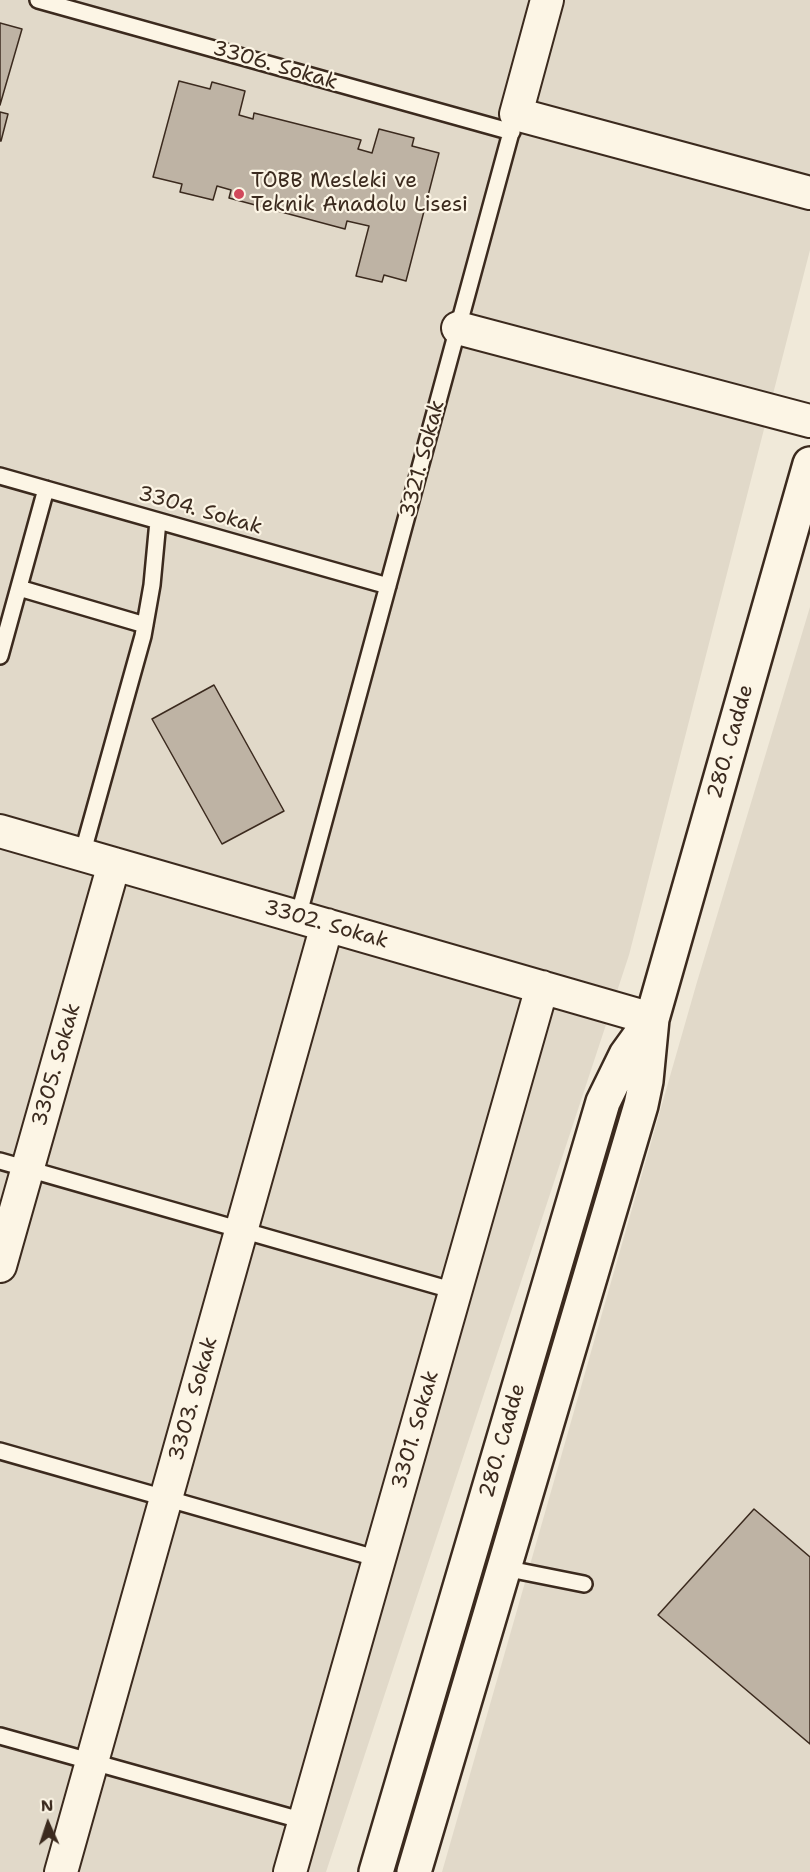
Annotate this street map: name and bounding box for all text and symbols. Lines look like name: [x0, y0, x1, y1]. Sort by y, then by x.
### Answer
street label: 3306. Sokak: [210, 36, 340, 96]
place label: TOBB Mesleki ve Teknik Anadolu Lisesi: [251, 169, 468, 219]
marker: TOBB Mesleki ve Teknik Anadolu Lisesi: [232, 187, 246, 201]
street label: 3321. Sokak: [395, 397, 451, 521]
street label: 3304. Sokak: [135, 481, 265, 541]
street label: 280. Cadde: [703, 682, 759, 802]
street label: 3302. Sokak: [261, 895, 391, 955]
street label: 3305. Sokak: [27, 1000, 87, 1130]
street label: 3303. Sokak: [164, 1334, 224, 1464]
street label: 3301. Sokak: [387, 1368, 445, 1492]
street label: 280. Cadde: [475, 1381, 531, 1501]
north arrow: [18, 1794, 78, 1854]
text: N: [40, 1795, 54, 1816]

